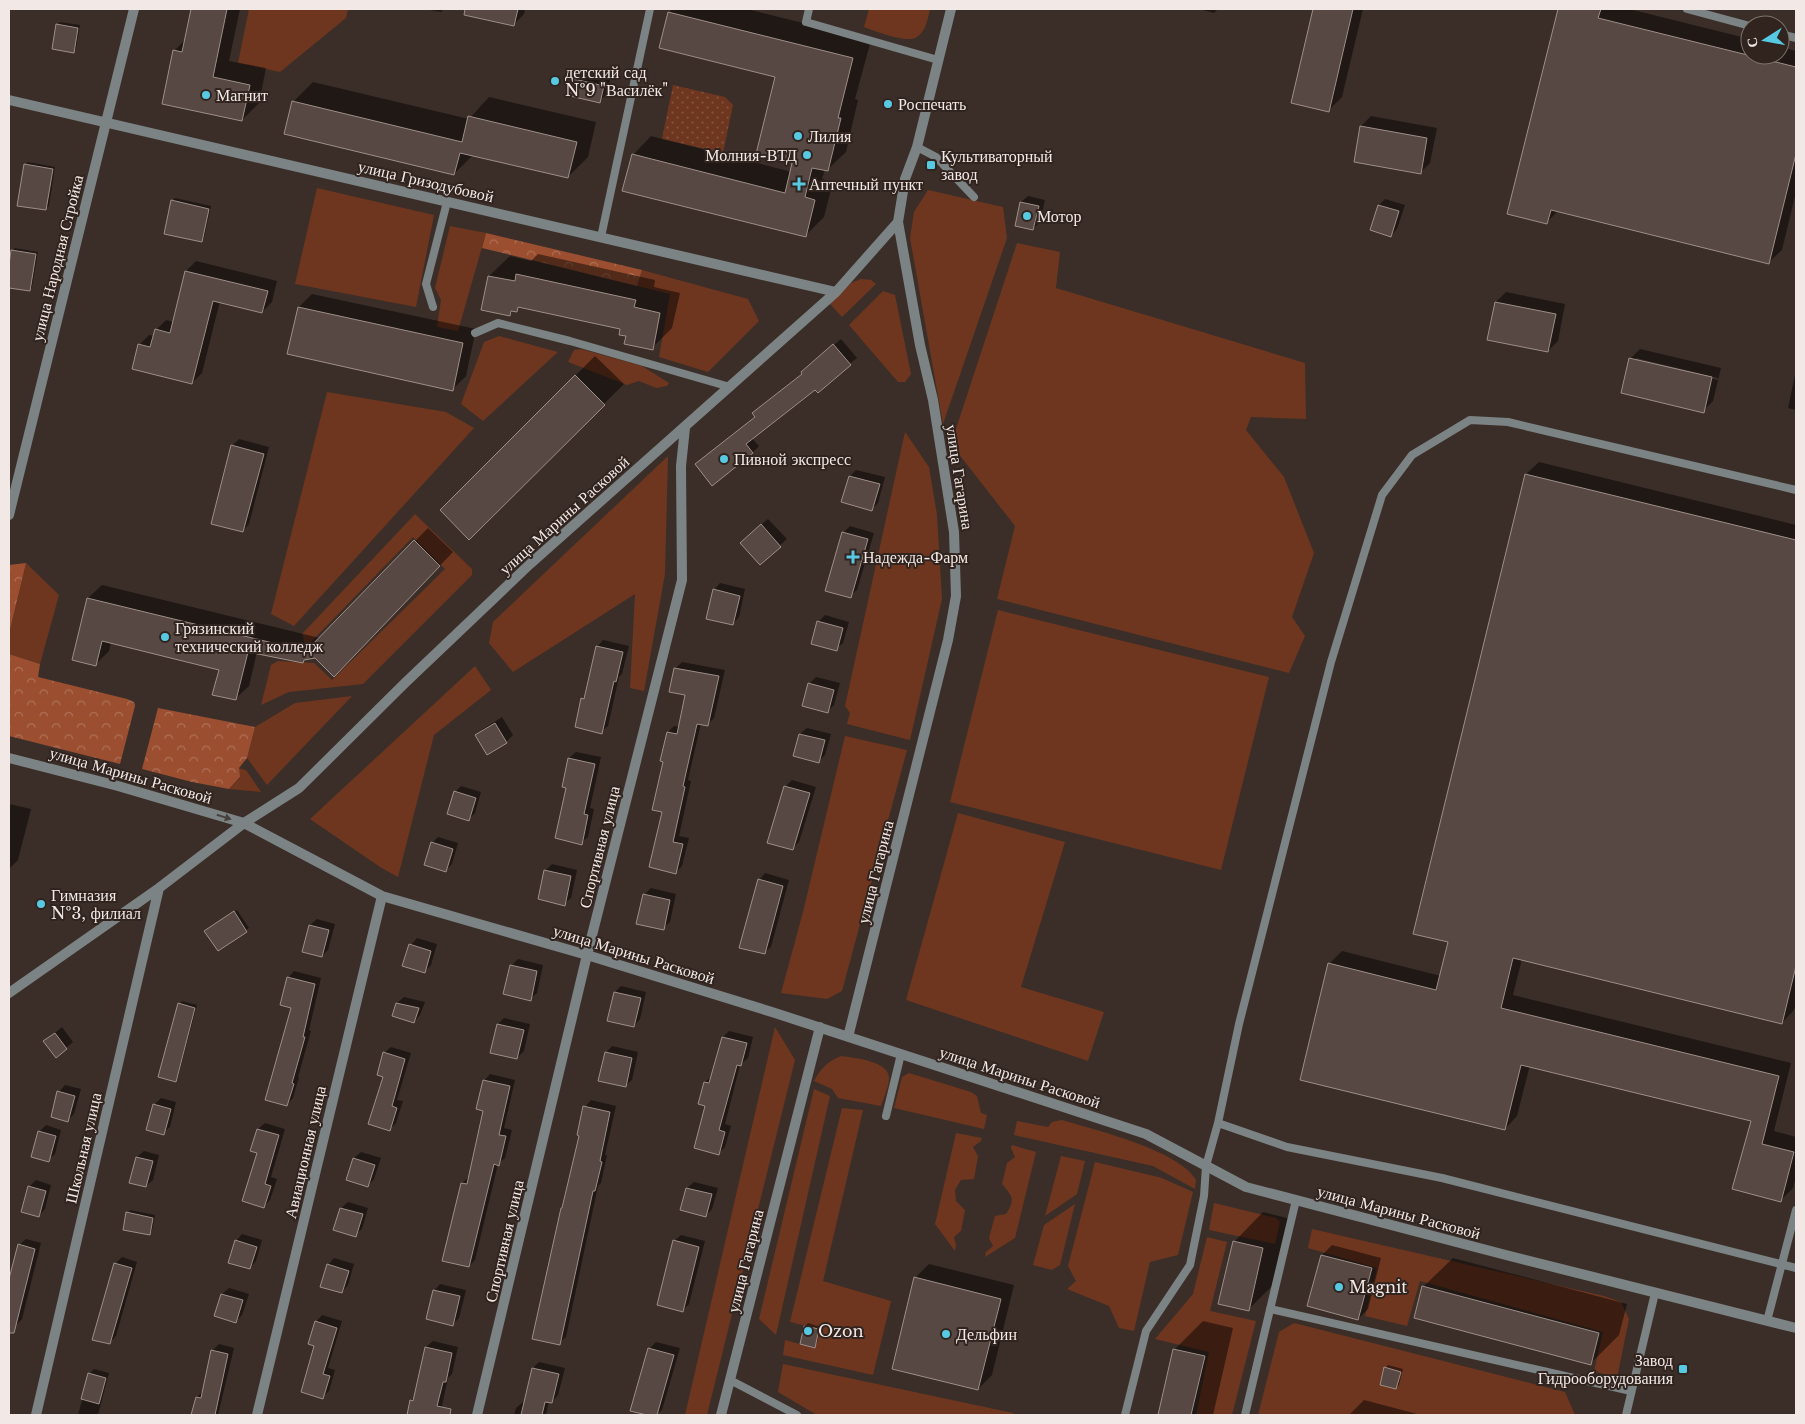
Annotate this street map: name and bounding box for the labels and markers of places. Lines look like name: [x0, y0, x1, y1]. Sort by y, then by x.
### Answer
place label: детский сад №9 "Василёк": [565, 62, 668, 100]
marker: детский сад №9 "Василёк": [549, 75, 561, 87]
place label: Магнит: [216, 85, 268, 105]
marker: Магнит: [200, 89, 212, 101]
place label: Роспечать: [898, 94, 966, 114]
marker: Роспечать: [882, 98, 894, 110]
place label: Лилия: [808, 126, 852, 146]
marker: Лилия: [792, 130, 804, 142]
place label: Молния-ВТД: [705, 145, 797, 165]
place label: Культиваторный завод: [941, 146, 1053, 184]
marker: Молния-ВТД: [801, 149, 813, 161]
marker: Культиваторный завод: [925, 159, 937, 171]
place label: Аптечный пункт: [809, 174, 923, 194]
marker: Аптечный пункт: [793, 178, 805, 190]
place label: Мотор: [1037, 206, 1081, 226]
marker: Мотор: [1021, 210, 1033, 222]
place label: Пивной экспресс: [734, 449, 851, 469]
marker: Пивной экспресс: [718, 453, 730, 465]
place label: Надежда-Фарм: [863, 547, 968, 567]
marker: Надежда-Фарм: [847, 551, 859, 563]
place label: Грязинский технический колледж: [175, 618, 324, 656]
marker: Грязинский технический колледж: [159, 631, 171, 643]
place label: Гимназия №3, филиал: [51, 885, 141, 923]
marker: Гимназия №3, филиал: [35, 898, 47, 910]
place label: Magnit: [1349, 1277, 1407, 1297]
marker: Magnit: [1333, 1281, 1345, 1293]
place label: Ozon: [818, 1321, 863, 1341]
place label: Дельфин: [956, 1324, 1017, 1344]
marker: Ozon: [802, 1325, 814, 1337]
marker: Дельфин: [940, 1328, 952, 1340]
place label: Завод Гидрооборудования: [1538, 1350, 1674, 1388]
marker: Завод Гидрооборудования: [1677, 1363, 1689, 1375]

